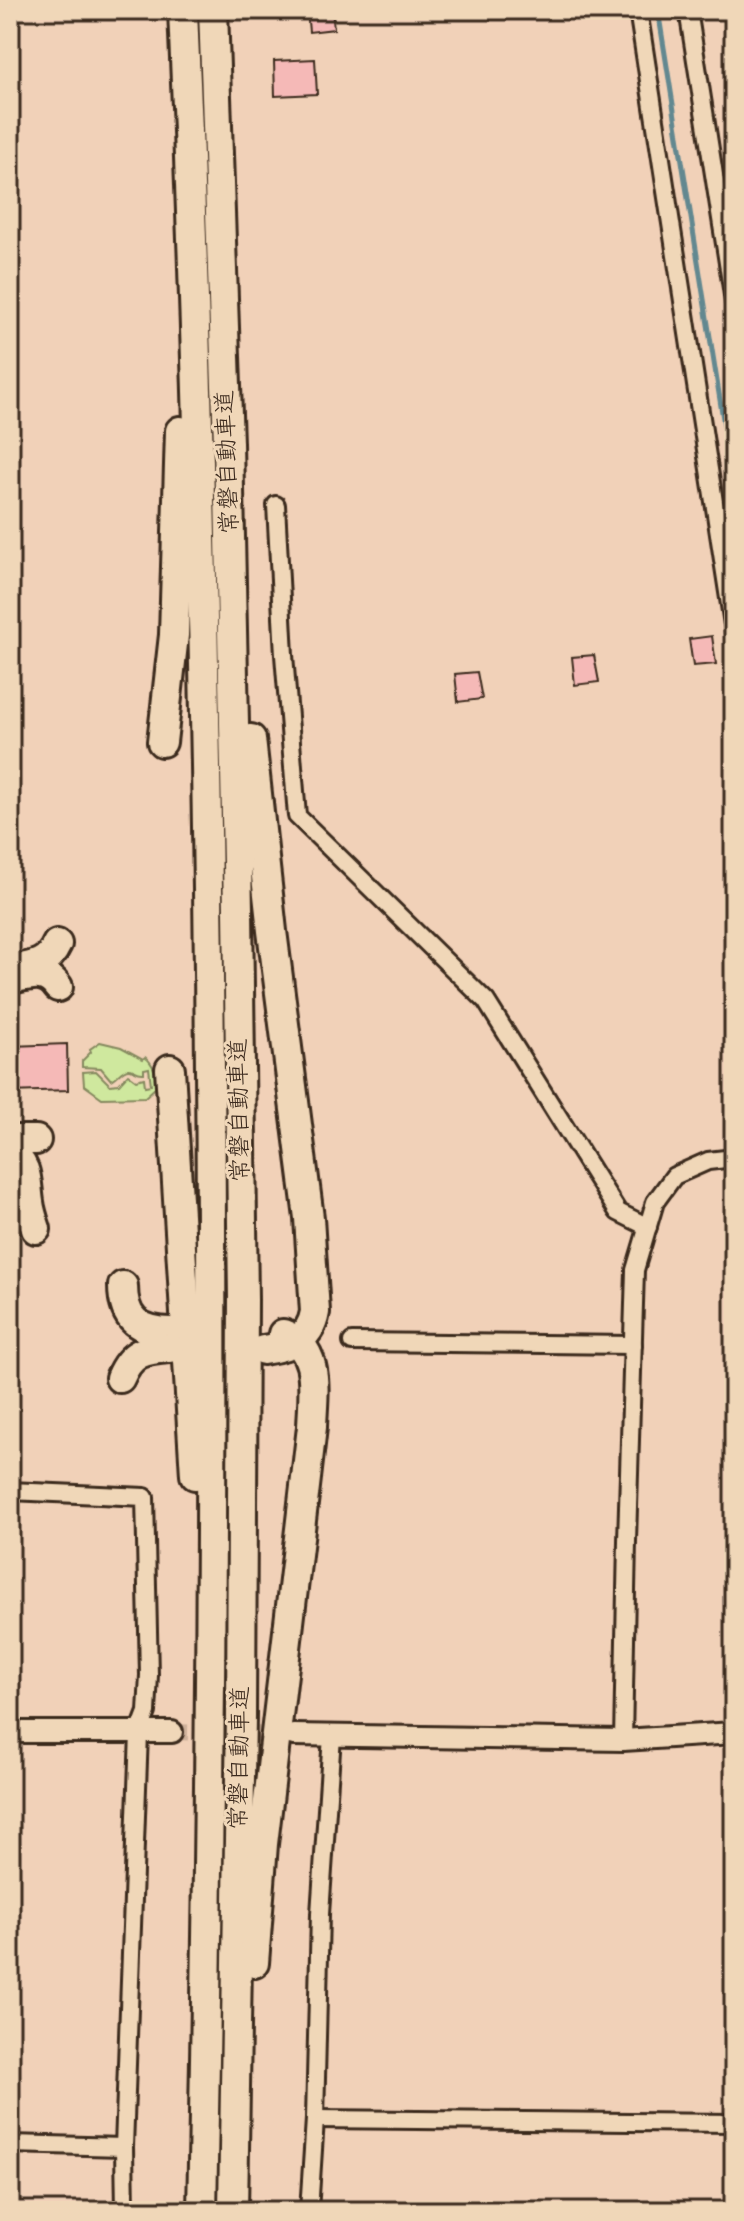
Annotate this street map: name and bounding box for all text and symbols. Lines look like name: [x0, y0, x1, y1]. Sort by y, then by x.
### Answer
street label: 常磐自動車道: [206, 389, 250, 535]
street label: 常磐自動車道: [219, 1038, 261, 1182]
street label: 常磐自動車道: [219, 1686, 261, 1830]

